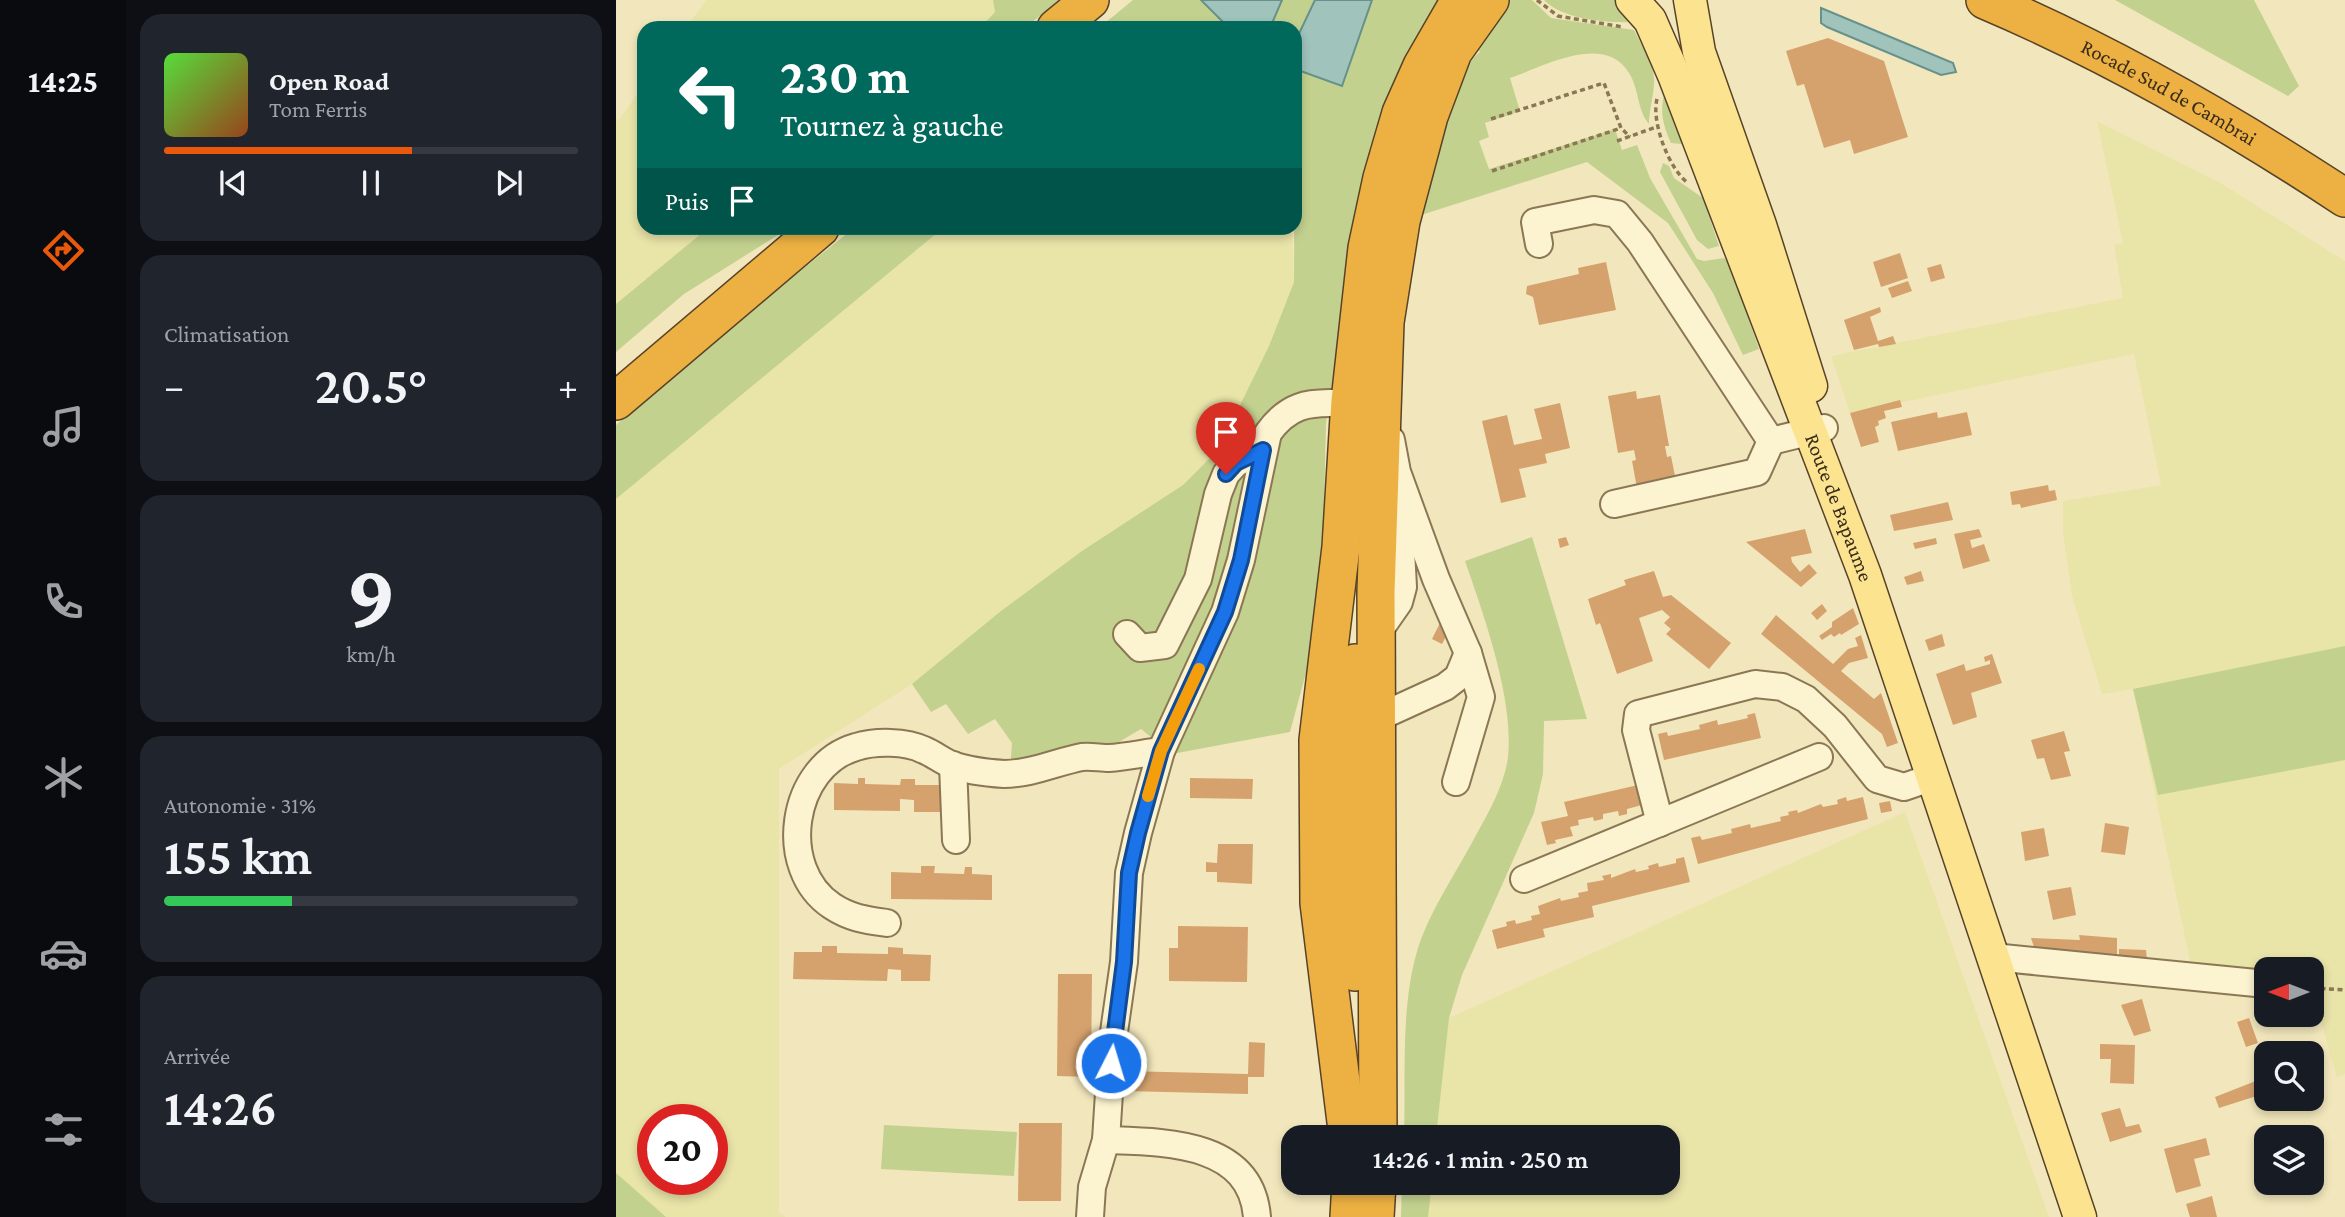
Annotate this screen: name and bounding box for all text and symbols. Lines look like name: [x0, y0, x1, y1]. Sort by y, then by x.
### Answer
street label: Rocade Sud de Cambrai: [2077, 34, 2261, 151]
icon: left: [665, 49, 756, 140]
text: 230 m: [780, 49, 910, 104]
text: 14:25: [28, 63, 98, 99]
text: Open Road: [269, 67, 389, 96]
text: Tom Ferris: [269, 96, 367, 122]
text: Tournez à gauche: [780, 107, 1003, 143]
icon: previous: [214, 164, 252, 202]
icon: pause: [352, 164, 390, 202]
icon: next: [490, 164, 528, 202]
icon: arrive: [723, 182, 761, 220]
text: Puis: [665, 187, 709, 216]
icon: directions: [39, 226, 88, 275]
text: Climatisation: [164, 321, 289, 347]
text: 20.5°: [315, 356, 427, 414]
text: −: [164, 365, 184, 407]
text: +: [558, 365, 578, 407]
icon: music: [39, 402, 88, 451]
pin: [1196, 402, 1256, 474]
icon: arrive: [1207, 413, 1245, 451]
street label: Route de Bapaume: [1800, 430, 1878, 585]
text: 9: [346, 544, 396, 646]
icon: phone: [39, 577, 88, 626]
text: km/h: [346, 641, 396, 667]
icon: climate: [39, 753, 88, 802]
text: Autonomie · 31%: [164, 792, 316, 818]
text: 155 km: [164, 827, 312, 885]
icon: car: [39, 929, 88, 978]
north arrow: [2254, 957, 2324, 1027]
map controls: [2254, 957, 2324, 1195]
position arrow: [1074, 1026, 1148, 1100]
button: search: [2254, 1041, 2324, 1111]
text: Arrivée: [164, 1043, 230, 1069]
text: 14:26: [164, 1078, 277, 1136]
speed limit sign: 20: [637, 1104, 728, 1195]
icon: filters: [39, 1105, 88, 1154]
button: layers: [2254, 1125, 2324, 1195]
text: 14:26 · 1 min · 250 m: [1373, 1145, 1588, 1174]

